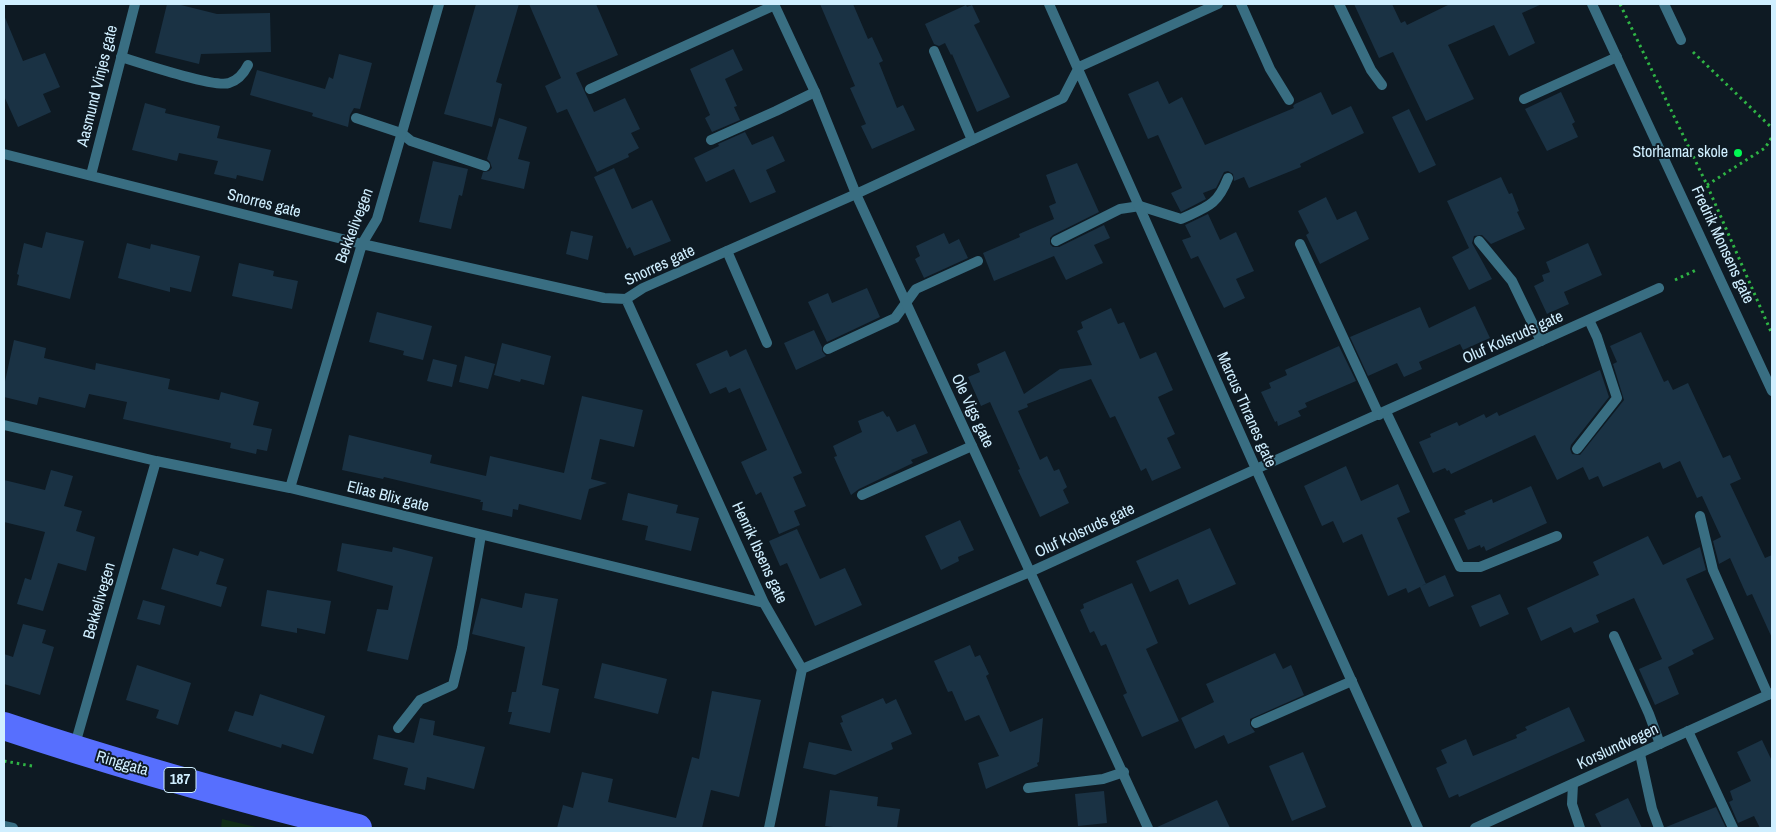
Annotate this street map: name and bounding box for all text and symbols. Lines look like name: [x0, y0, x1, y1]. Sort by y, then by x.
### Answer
street label: Aasmund Vinjes gate: [74, 23, 122, 149]
place label: Storhamar skole: [1632, 143, 1728, 163]
marker: Storhamar skole: [1732, 147, 1744, 159]
street label: Fredrik Monsens gate: [1686, 183, 1758, 307]
street label: Snorres gate: [225, 186, 303, 222]
street label: Bekkelivegen: [332, 186, 378, 266]
street label: Snorres gate: [622, 241, 698, 291]
street label: Oluf Kolsruds gate: [1460, 307, 1566, 369]
street label: Marcus Thranes gate: [1212, 349, 1280, 471]
street label: Ole Vigs gate: [947, 371, 997, 451]
street label: Elias Blix gate: [345, 478, 431, 516]
street label: Henrik Ibsens gate: [727, 499, 791, 607]
street label: Oluf Kolsruds gate: [1032, 499, 1138, 563]
street label: Bekkelivegen: [80, 560, 120, 642]
street label: Korslundvegen: [1574, 720, 1662, 774]
street label: Ringgata: [94, 747, 150, 781]
road number: 187: [164, 768, 196, 792]

